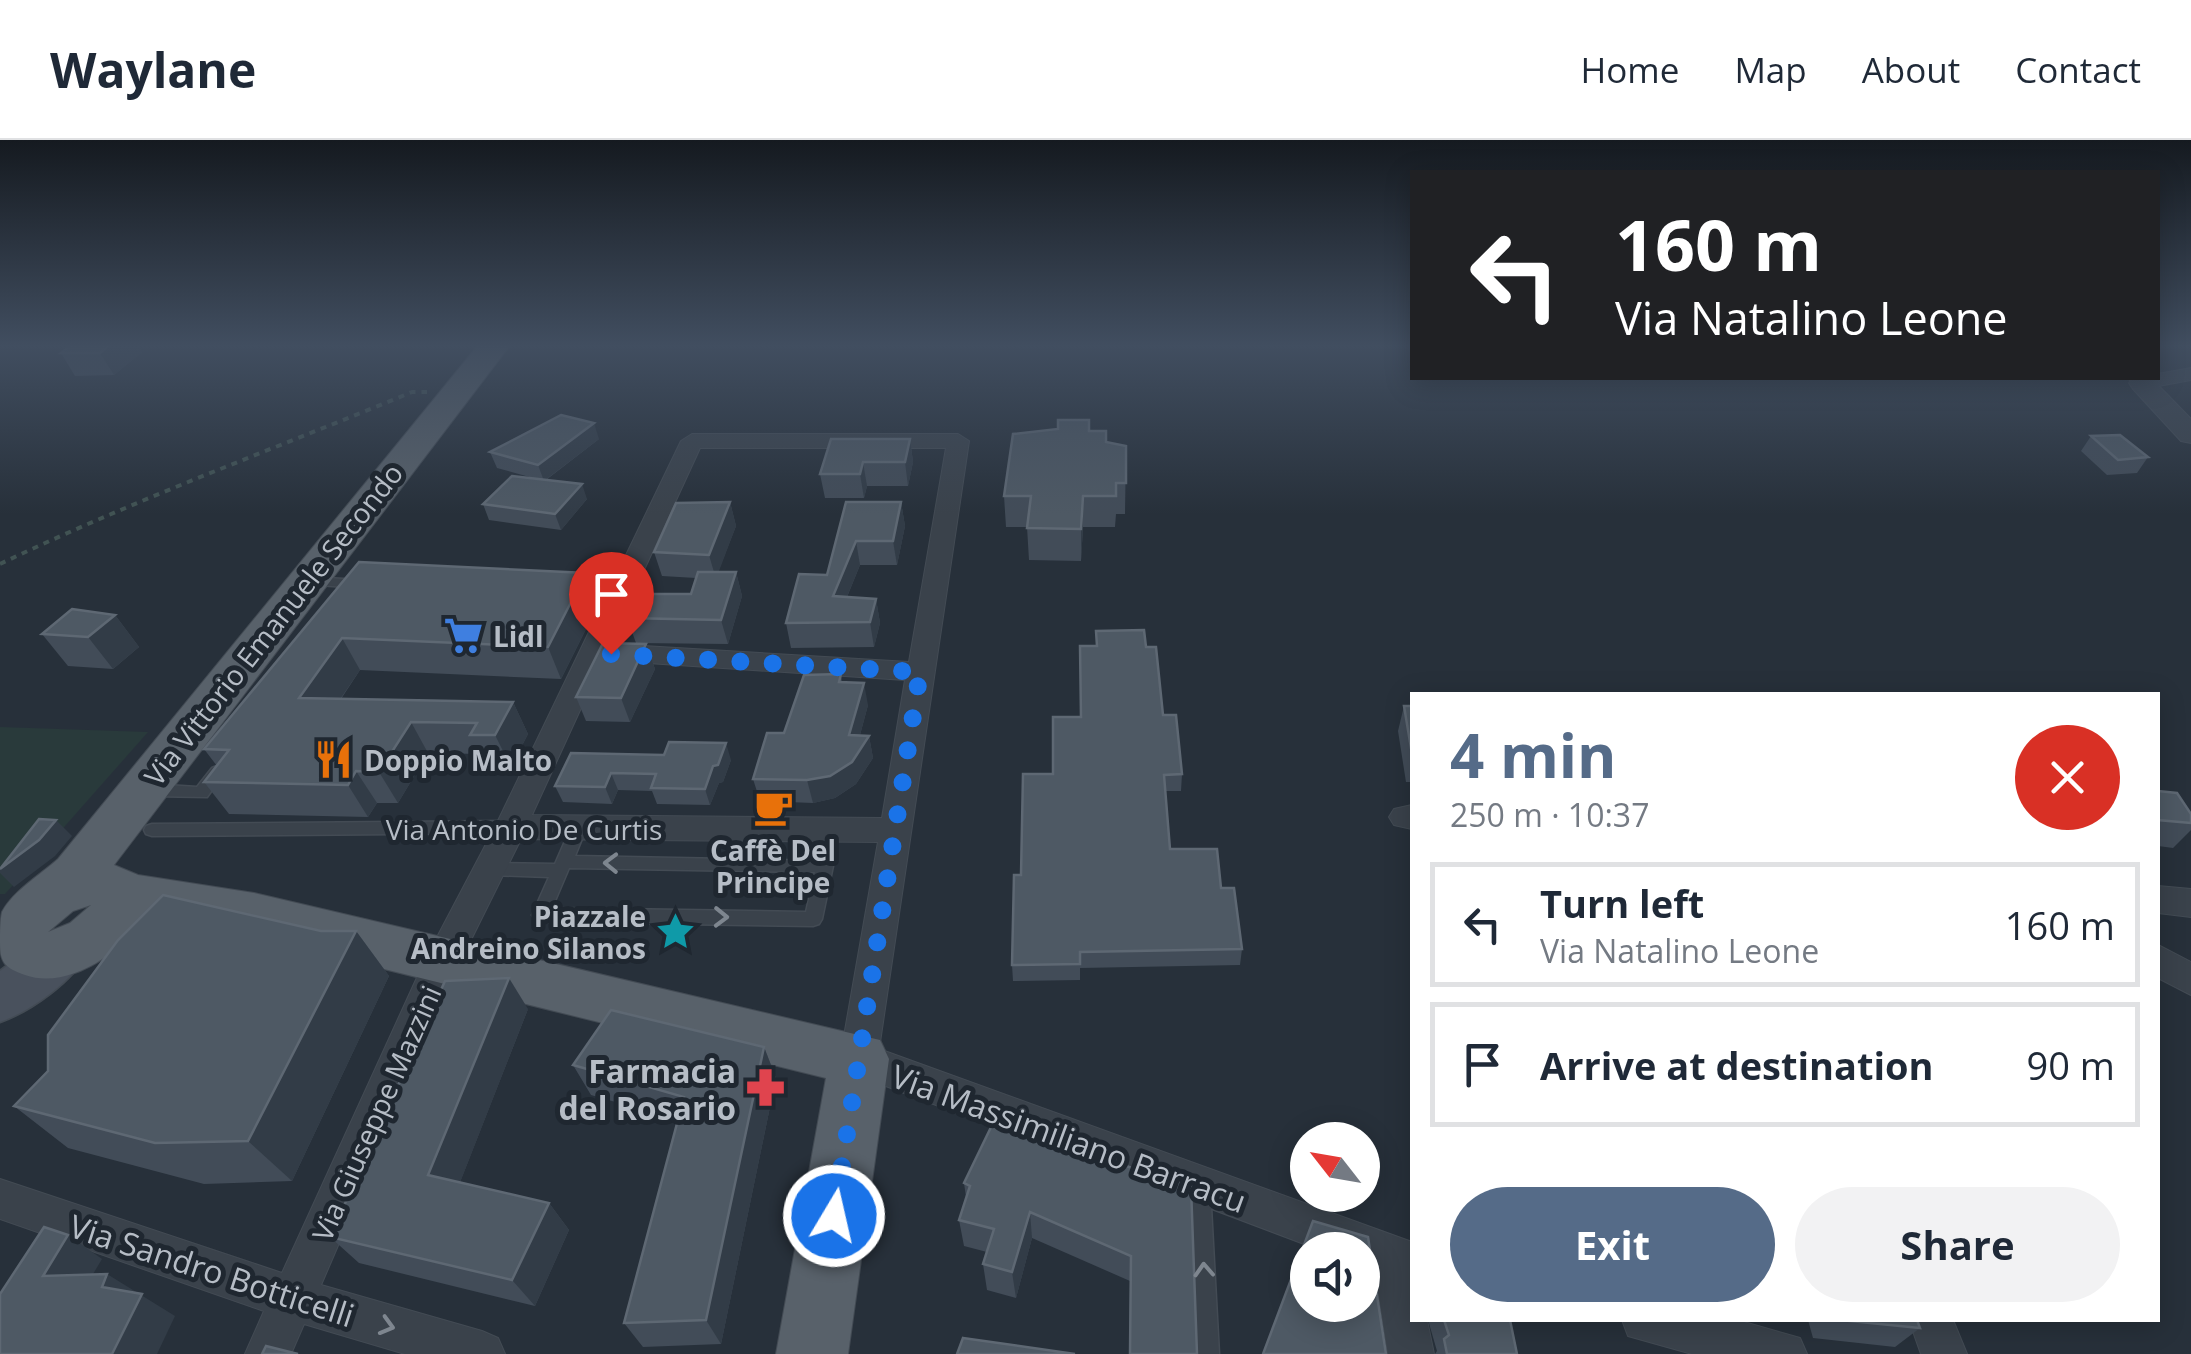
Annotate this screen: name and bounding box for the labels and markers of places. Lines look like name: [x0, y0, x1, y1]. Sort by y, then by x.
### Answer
pin: [569, 552, 654, 655]
supermarket icon: Lidl: [442, 615, 484, 657]
place label: Lidl: [493, 617, 544, 655]
restaurant icon: Doppio Malto: [313, 739, 355, 781]
place label: Doppio Malto: [364, 741, 552, 779]
cafe icon: Caffè Del Principe: [752, 786, 794, 828]
place label: Caffè Del Principe: [710, 831, 836, 901]
place label: Piazzale Andreino Silanos: [411, 897, 646, 967]
place icon: Piazzale Andreino Silanos: [655, 911, 697, 953]
place label: Farmacia del Rosario: [558, 1049, 736, 1129]
pharmacy icon: Farmacia del Rosario: [745, 1067, 787, 1109]

